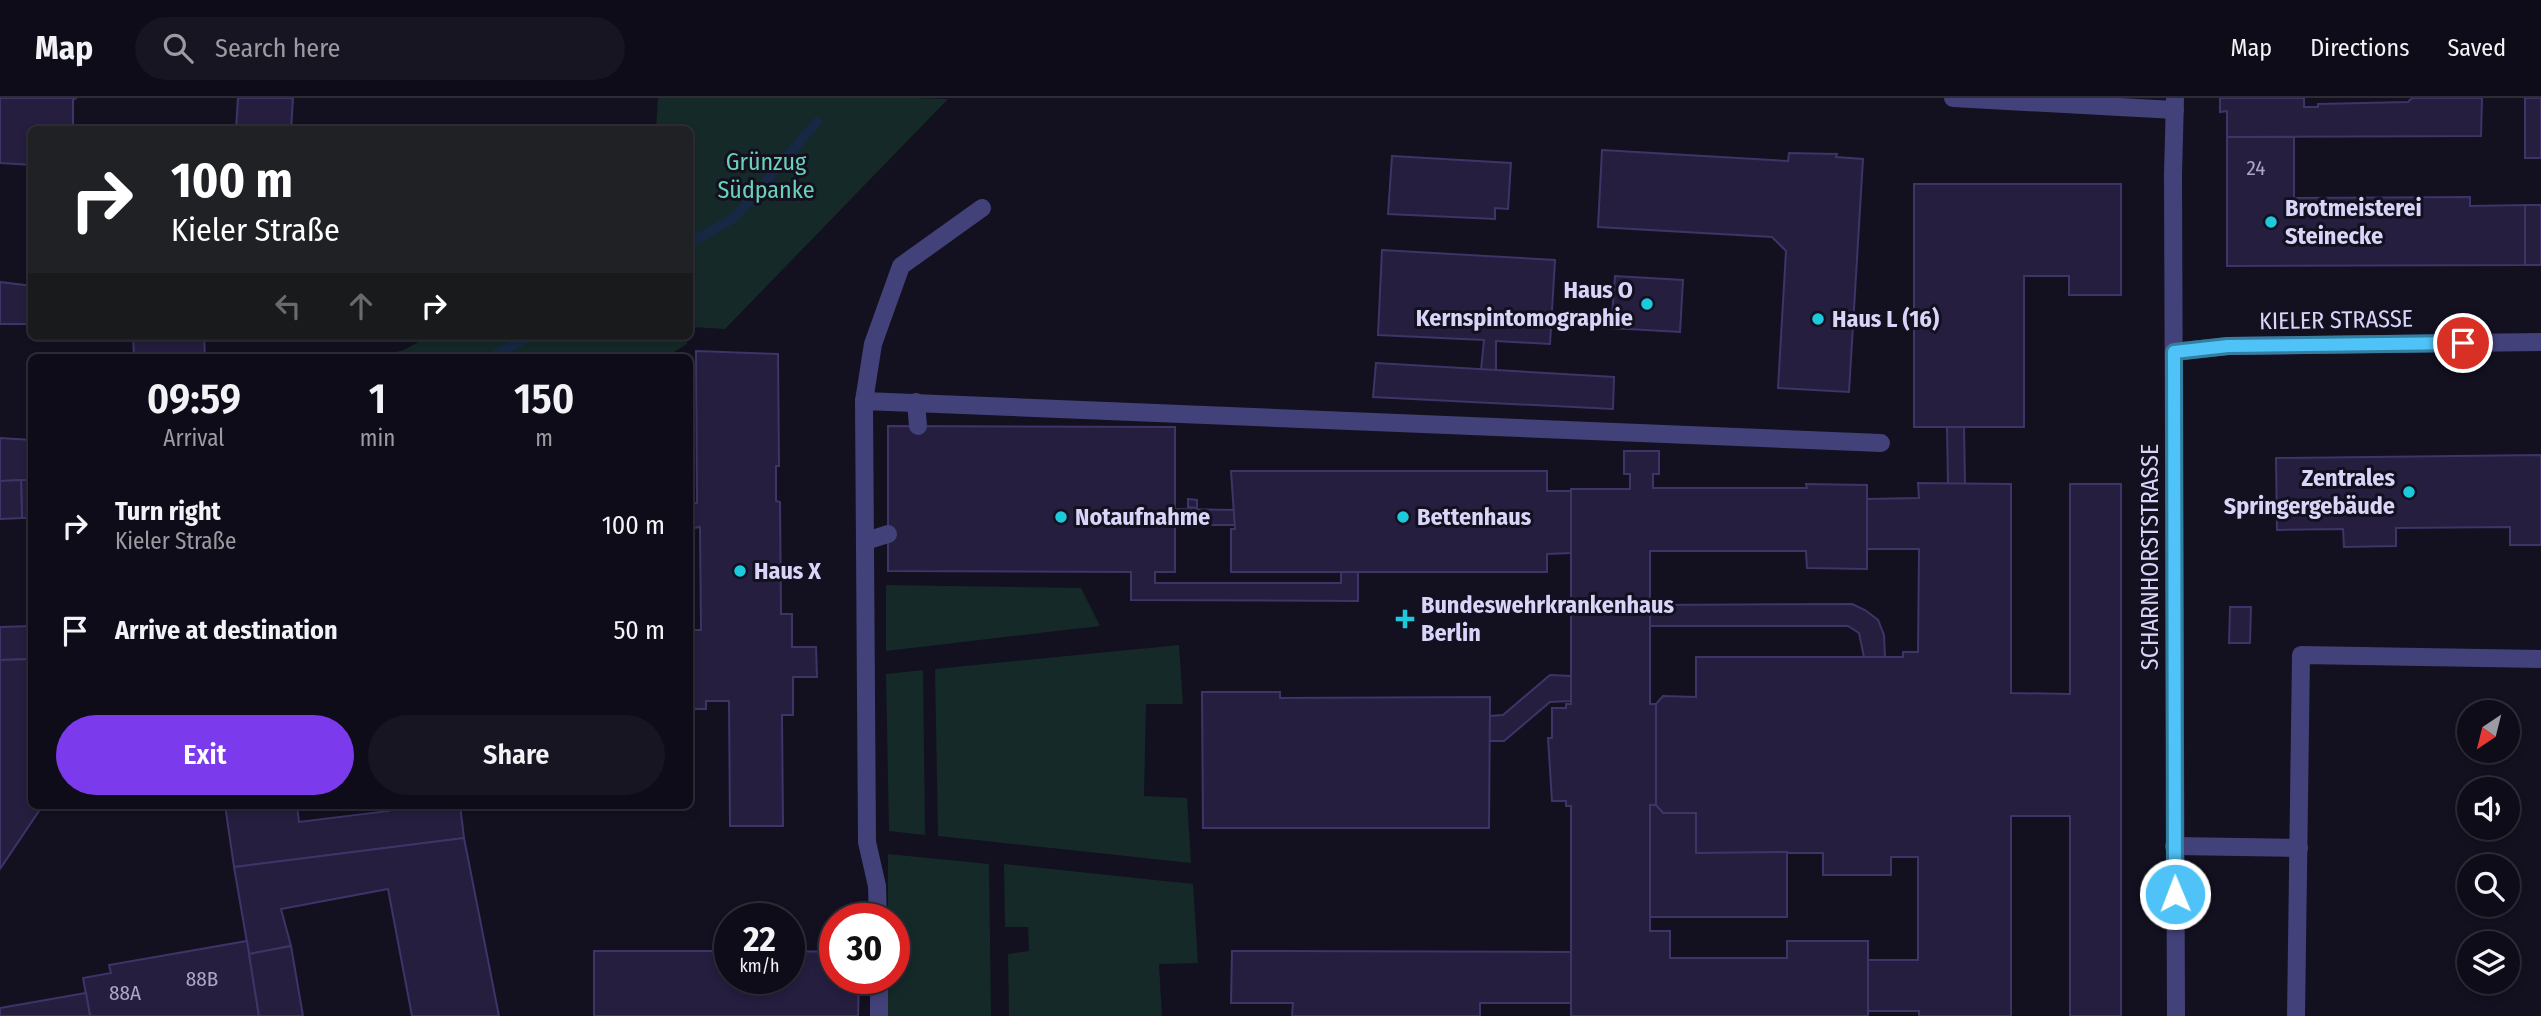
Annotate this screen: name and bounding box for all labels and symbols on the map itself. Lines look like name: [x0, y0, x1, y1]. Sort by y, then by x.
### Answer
park label: Grünzug Südpanke: [717, 148, 815, 204]
house number: 24: [2246, 155, 2266, 181]
place label: Brotmeisterei Steinecke: [2285, 194, 2422, 250]
marker: Brotmeisterei Steinecke: [2263, 214, 2279, 230]
place label: Haus O Kernspintomographie: [1416, 276, 1633, 332]
marker: Haus O Kernspintomographie: [1639, 296, 1655, 312]
place label: Haus L (16): [1832, 305, 1939, 333]
street label: KIELER STRASSE: [2259, 305, 2413, 335]
marker: Haus L (16): [1810, 311, 1826, 327]
pin: [2433, 313, 2493, 373]
street label: SCHARNHORSTSTRASSE: [2136, 444, 2164, 670]
place label: Zentrales Springergebäude: [2224, 464, 2395, 520]
marker: Zentrales Springergebäude: [2401, 484, 2417, 500]
place label: Notaufnahme: [1075, 503, 1210, 531]
place label: Bettenhaus: [1417, 503, 1532, 531]
marker: Notaufnahme: [1053, 509, 1069, 525]
marker: Bettenhaus: [1395, 509, 1411, 525]
place label: Haus X: [754, 557, 821, 585]
marker: Haus X: [732, 563, 748, 579]
place label: Bundeswehrkrankenhaus Berlin: [1421, 591, 1674, 647]
marker: Bundeswehrkrankenhaus Berlin: [1395, 609, 1415, 629]
north arrow: [2457, 700, 2520, 763]
position arrow: [2138, 857, 2212, 931]
speed limit sign: 30: [819, 903, 910, 994]
house number: 88B: [186, 966, 218, 992]
house number: 88A: [109, 980, 141, 1006]

